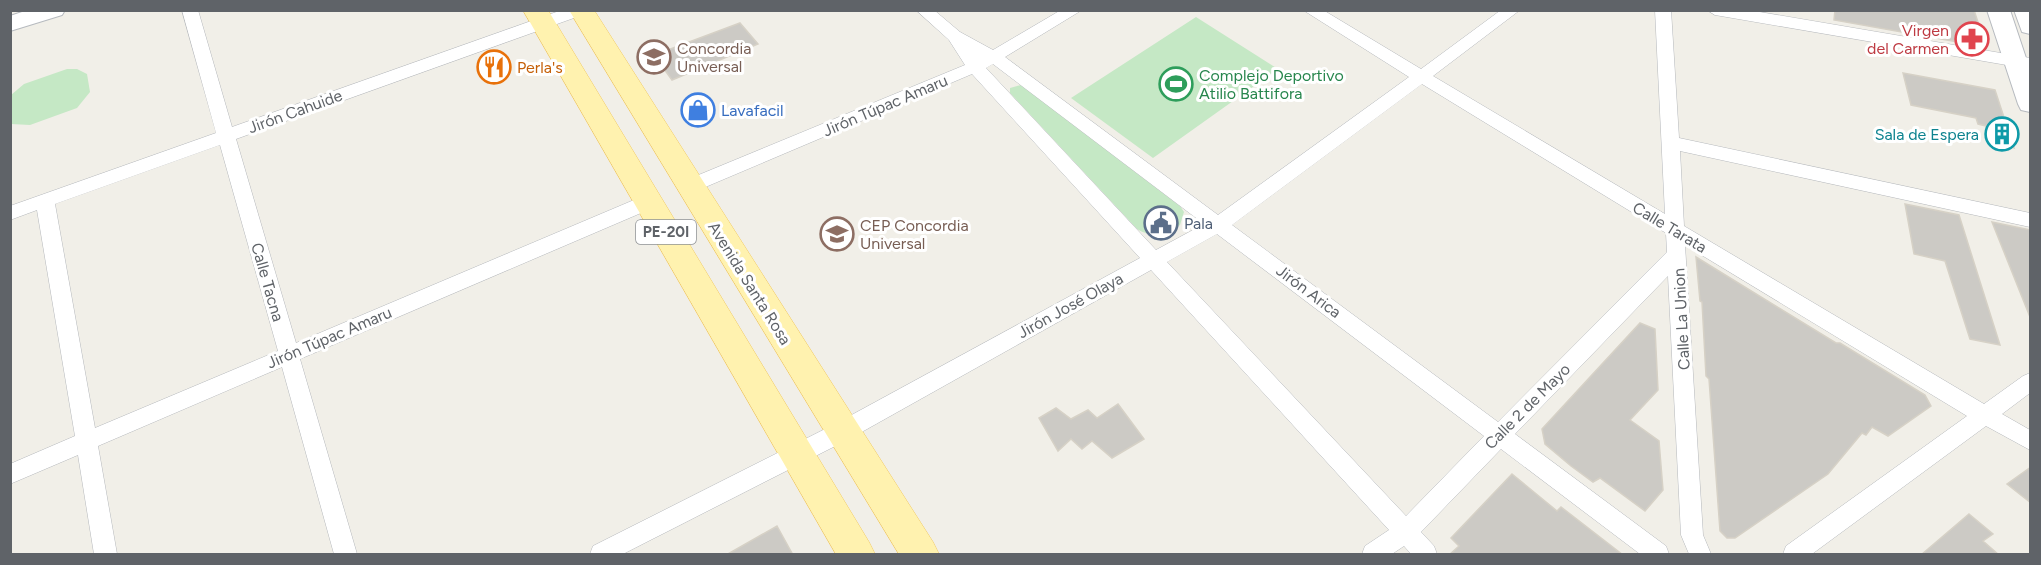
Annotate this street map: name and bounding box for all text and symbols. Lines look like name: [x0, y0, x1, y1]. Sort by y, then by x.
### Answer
place label: Virgen del Carmen: [1867, 21, 1949, 58]
pharmacy icon: Virgen del Carmen: [1954, 21, 1990, 57]
school or university icon: Concordia Universal: [636, 39, 672, 75]
place label: Concordia Universal: [677, 39, 751, 76]
restaurant icon: Perla's: [476, 49, 512, 85]
place label: Perla's: [517, 58, 563, 77]
sports icon: Complejo Deportivo Atilio Battifora: [1158, 66, 1194, 102]
place label: Complejo Deportivo Atilio Battifora: [1199, 66, 1344, 103]
street label: Jirón Túpac Amaru: [820, 71, 950, 140]
street label: Jirón Cahuide: [245, 86, 345, 137]
shop icon: Lavafacil: [680, 92, 716, 128]
place label: Lavafacil: [721, 101, 784, 120]
building icon: Sala de Espera: [1984, 116, 2020, 152]
place label: Sala de Espera: [1875, 125, 1979, 144]
street label: Calle Tarata: [1629, 198, 1710, 257]
public building icon: Pala: [1143, 205, 1179, 241]
place label: Pala: [1184, 214, 1213, 233]
school or university icon: CEP Concordia Universal: [819, 216, 855, 252]
place label: CEP Concordia Universal: [860, 216, 969, 253]
street label: Avenida Santa Rosa: [704, 218, 795, 348]
road number: PE-20I: [636, 220, 696, 244]
street label: Calle Tacna: [247, 240, 288, 324]
street label: Jirón Arica: [1273, 261, 1345, 322]
street label: Calle La Union: [1669, 267, 1694, 370]
street label: Jirón José Olaya: [1014, 269, 1126, 342]
street label: Jirón Túpac Amaru: [264, 303, 394, 372]
street label: Calle 2 de Mayo: [1481, 360, 1574, 453]

